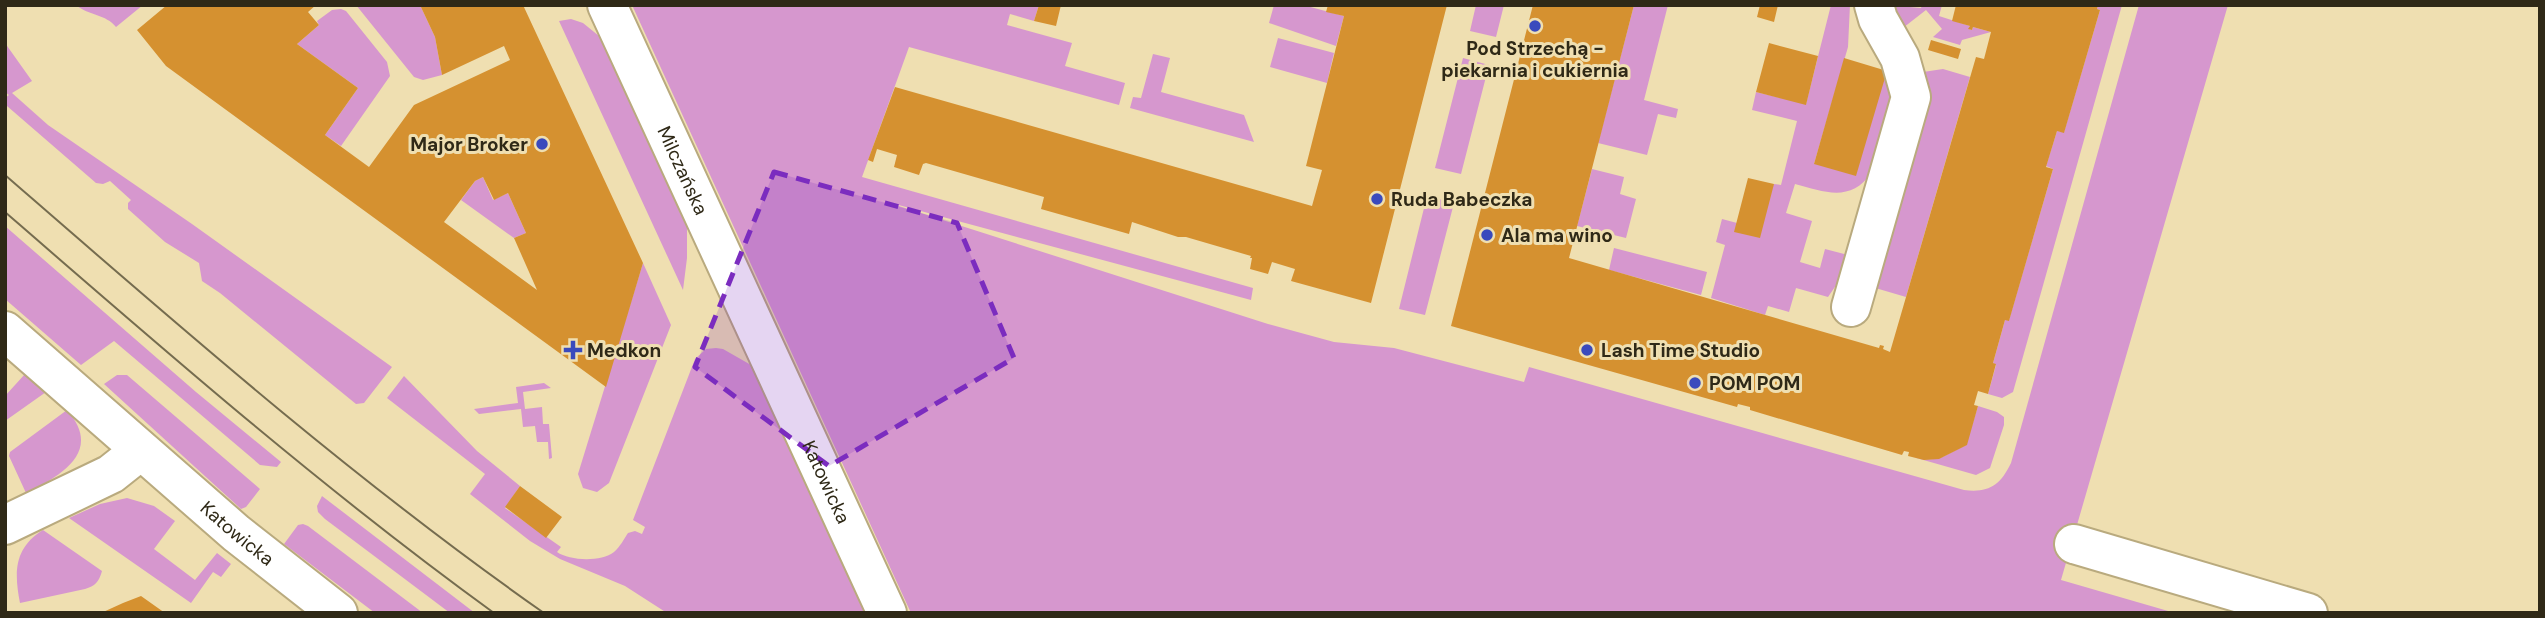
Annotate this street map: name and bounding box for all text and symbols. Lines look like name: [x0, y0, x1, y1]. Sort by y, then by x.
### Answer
marker: Pod Strzechą - piekarnia i cukiernia: [1527, 18, 1543, 34]
place label: Pod Strzechą - piekarnia i cukiernia: [1441, 36, 1629, 83]
street label: Milczańska: [652, 122, 714, 219]
place label: Major Broker: [410, 132, 528, 157]
marker: Major Broker: [534, 136, 550, 152]
place label: Ruda Babeczka: [1391, 187, 1532, 212]
marker: Ruda Babeczka: [1369, 191, 1385, 207]
place label: Ala ma wino: [1501, 223, 1613, 248]
marker: Ala ma wino: [1479, 227, 1495, 243]
place label: Medkon: [587, 338, 661, 363]
place label: Lash Time Studio: [1601, 338, 1760, 363]
marker: Medkon: [565, 342, 581, 358]
marker: Lash Time Studio: [1579, 342, 1595, 358]
place label: POM POM: [1709, 371, 1800, 396]
marker: POM POM: [1687, 375, 1703, 391]
street label: Katowicka: [797, 436, 857, 527]
street label: Katowicka: [195, 495, 279, 571]

